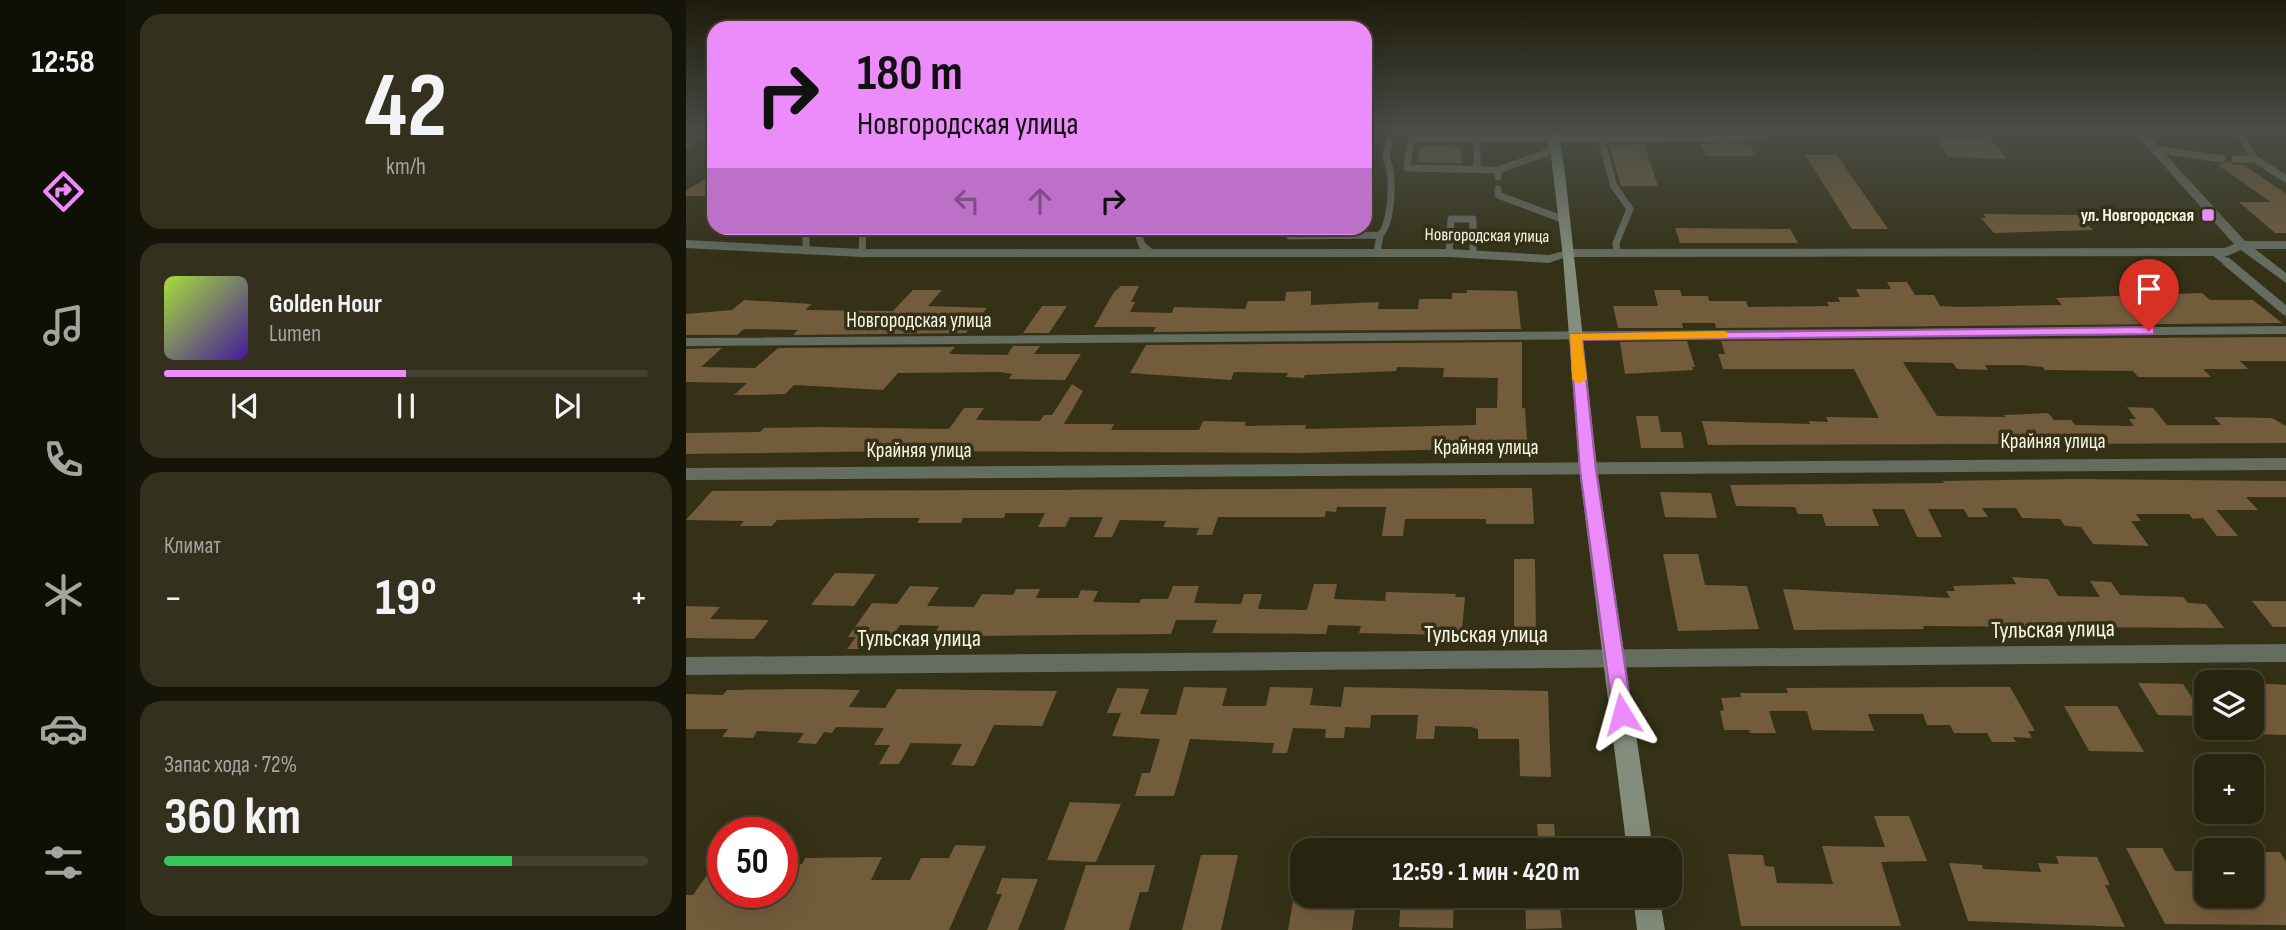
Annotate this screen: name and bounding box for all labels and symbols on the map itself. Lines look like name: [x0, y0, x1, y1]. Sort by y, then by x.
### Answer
place label: ул. Новгородская: [2081, 205, 2194, 226]
marker: ул. Новгородская: [2200, 207, 2216, 223]
street label: Новгородская улица: [1425, 224, 1550, 247]
pin: [2119, 259, 2179, 331]
street label: Новгородская улица: [846, 308, 992, 333]
street label: Крайняя улица: [2000, 429, 2106, 454]
street label: Крайняя улица: [1433, 435, 1539, 460]
street label: Крайняя улица: [866, 438, 972, 463]
street label: Тульская улица: [1991, 614, 2115, 645]
street label: Тульская улица: [1424, 620, 1548, 649]
street label: Тульская улица: [857, 624, 981, 653]
position arrow: [1585, 677, 1659, 751]
speed limit sign: 50: [707, 817, 798, 908]

